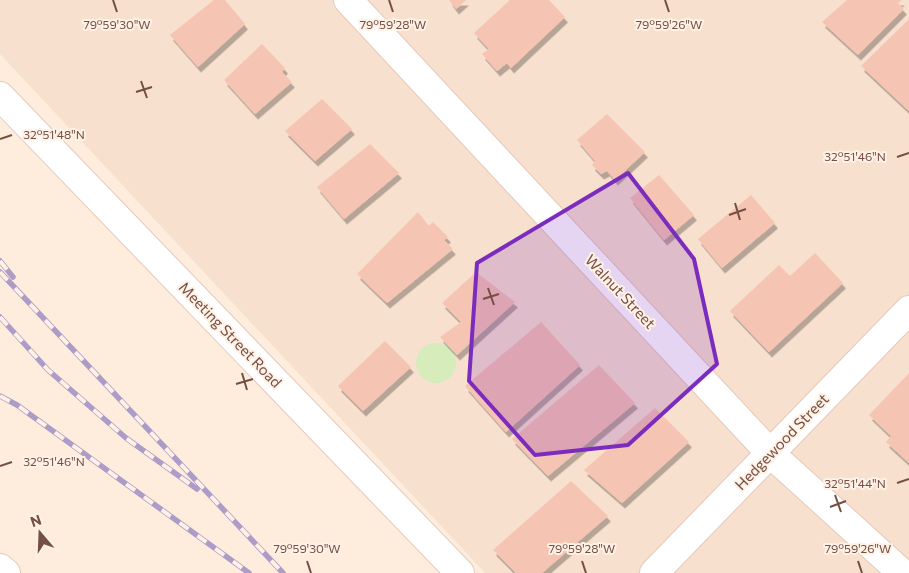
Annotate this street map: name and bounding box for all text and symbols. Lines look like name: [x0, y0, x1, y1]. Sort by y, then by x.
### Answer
text: 79°59'30"W: [83, 17, 151, 31]
text: 79°59'28"W: [360, 17, 426, 31]
text: 79°59'26"W: [636, 17, 702, 31]
text: 32°51'48"N: [23, 127, 85, 141]
text: 32°51'46"N: [824, 149, 886, 163]
street label: Walnut Street: [582, 251, 660, 332]
street label: Meeting Street Road: [176, 278, 286, 391]
street label: Hedgewood Street: [731, 389, 832, 493]
text: 32°51'46"N: [23, 454, 85, 468]
text: 32°51'44"N: [824, 476, 886, 490]
north arrow: [15, 508, 65, 558]
text: N: [28, 510, 43, 530]
text: 79°59'30"W: [273, 541, 341, 555]
text: 79°59'28"W: [549, 541, 615, 555]
text: 79°59'26"W: [825, 541, 891, 555]

